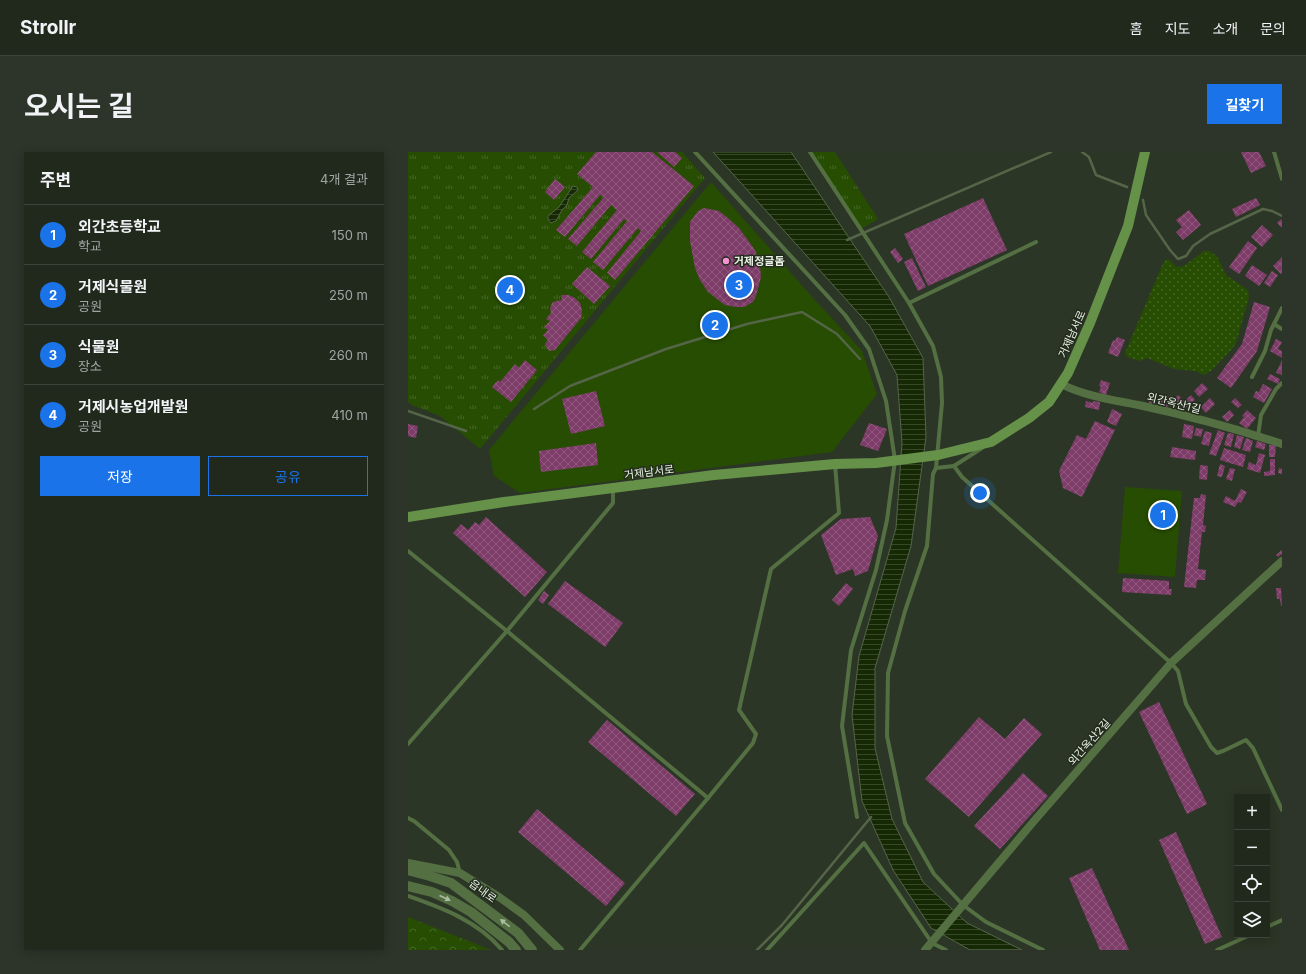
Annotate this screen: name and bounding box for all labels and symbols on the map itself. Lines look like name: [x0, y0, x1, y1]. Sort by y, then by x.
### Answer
place label: 거제정글돔: [734, 254, 785, 268]
marker: 거제정글돔: [721, 256, 731, 266]
pin: 3: [726, 270, 752, 300]
pin: 4: [497, 275, 523, 305]
street label: 거제남서로: [1055, 308, 1089, 360]
pin: 2: [702, 310, 728, 340]
street label: 외간옥산1길: [1146, 390, 1202, 416]
street label: 거제남서로: [623, 462, 675, 482]
your location: [970, 483, 990, 503]
pin: 1: [1150, 500, 1176, 530]
street label: 외간옥산2길: [1065, 716, 1113, 768]
street label: 읍내로: [467, 876, 499, 906]
one-way arrow: [439, 894, 451, 901]
one-way arrow: [499, 919, 510, 927]

